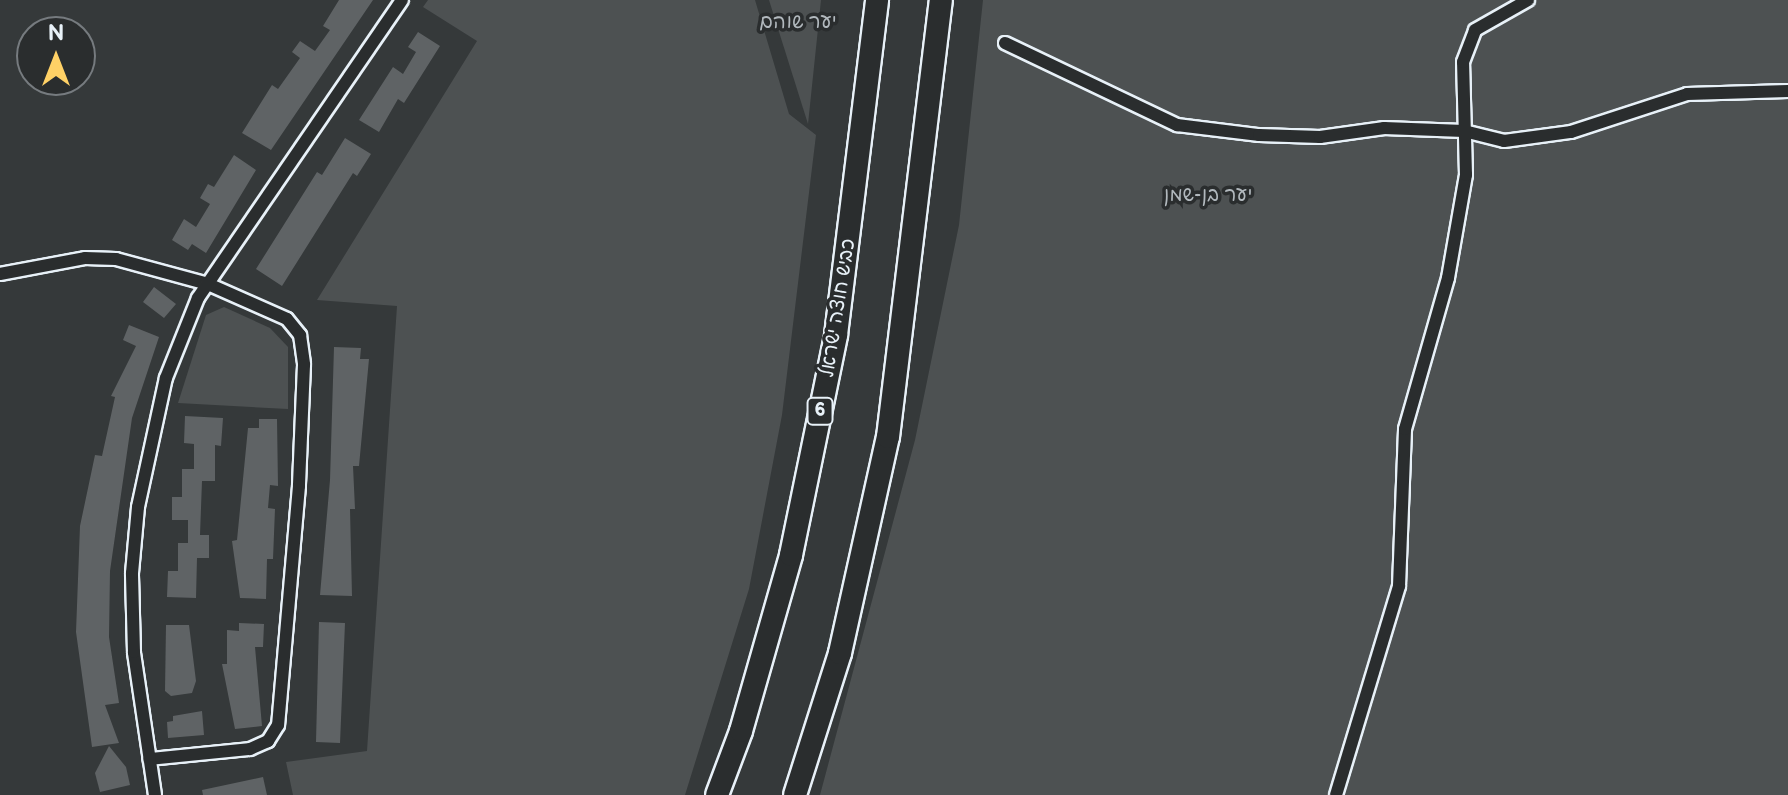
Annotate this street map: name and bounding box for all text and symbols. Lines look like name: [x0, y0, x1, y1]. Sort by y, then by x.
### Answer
park label: יער שוהם: [759, 10, 837, 34]
north arrow: [16, 16, 96, 96]
text: N: [48, 20, 64, 47]
park label: יער בן-שמן: [1164, 183, 1252, 207]
street label: כביש חוצה ישראל: [815, 237, 861, 379]
road number: 6: [806, 397, 834, 425]

